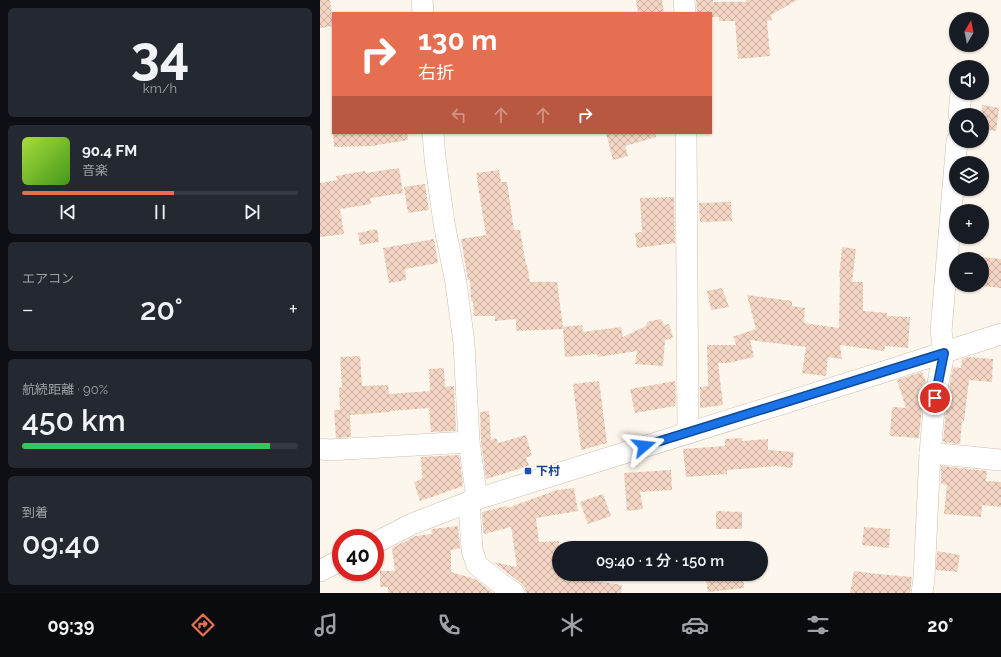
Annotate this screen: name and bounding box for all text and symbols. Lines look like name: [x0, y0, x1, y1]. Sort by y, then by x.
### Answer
north arrow: [949, 12, 989, 52]
map controls: [949, 12, 989, 292]
text: 34: [131, 24, 189, 85]
text: 130 m: [418, 24, 497, 57]
icon: right: [352, 28, 404, 80]
button: sound: [949, 60, 989, 100]
text: 右折: [418, 62, 454, 83]
text: km/h: [143, 81, 177, 96]
icon: left: [448, 104, 470, 126]
icon: ahead: [490, 104, 512, 126]
icon: ahead: [532, 104, 554, 126]
icon: right: [574, 104, 596, 126]
button: search: [949, 108, 989, 148]
text: 90.4 FM: [82, 142, 137, 160]
button: layers: [949, 156, 989, 196]
text: 音楽: [82, 163, 108, 178]
icon: previous: [57, 201, 79, 223]
icon: pause: [149, 201, 171, 223]
icon: next: [241, 201, 263, 223]
button: +: [949, 204, 989, 244]
button: −: [949, 252, 989, 292]
text: エアコン: [22, 271, 74, 286]
text: 20°: [140, 292, 183, 327]
text: −: [22, 296, 34, 322]
text: +: [289, 296, 298, 322]
pin: [918, 381, 952, 415]
text: 航続距離 · 90%: [22, 382, 108, 397]
icon: arrive: [924, 387, 946, 409]
text: 450 km: [22, 403, 126, 438]
position arrow: [623, 425, 665, 467]
place label: 下村: [536, 464, 560, 478]
marker: 下村: [523, 466, 533, 476]
text: 到着: [22, 505, 48, 520]
text: 09:40: [22, 526, 100, 561]
speed limit sign: 40: [332, 529, 384, 581]
text: 09:40 · 1 分 · 150 m: [596, 552, 724, 570]
icon: directions: [189, 611, 217, 639]
icon: music: [312, 611, 340, 639]
icon: phone: [435, 611, 463, 639]
icon: climate: [558, 611, 586, 639]
icon: car: [681, 611, 709, 639]
icon: filters: [804, 611, 832, 639]
text: 09:39: [48, 615, 94, 636]
text: 20°: [927, 615, 953, 636]

